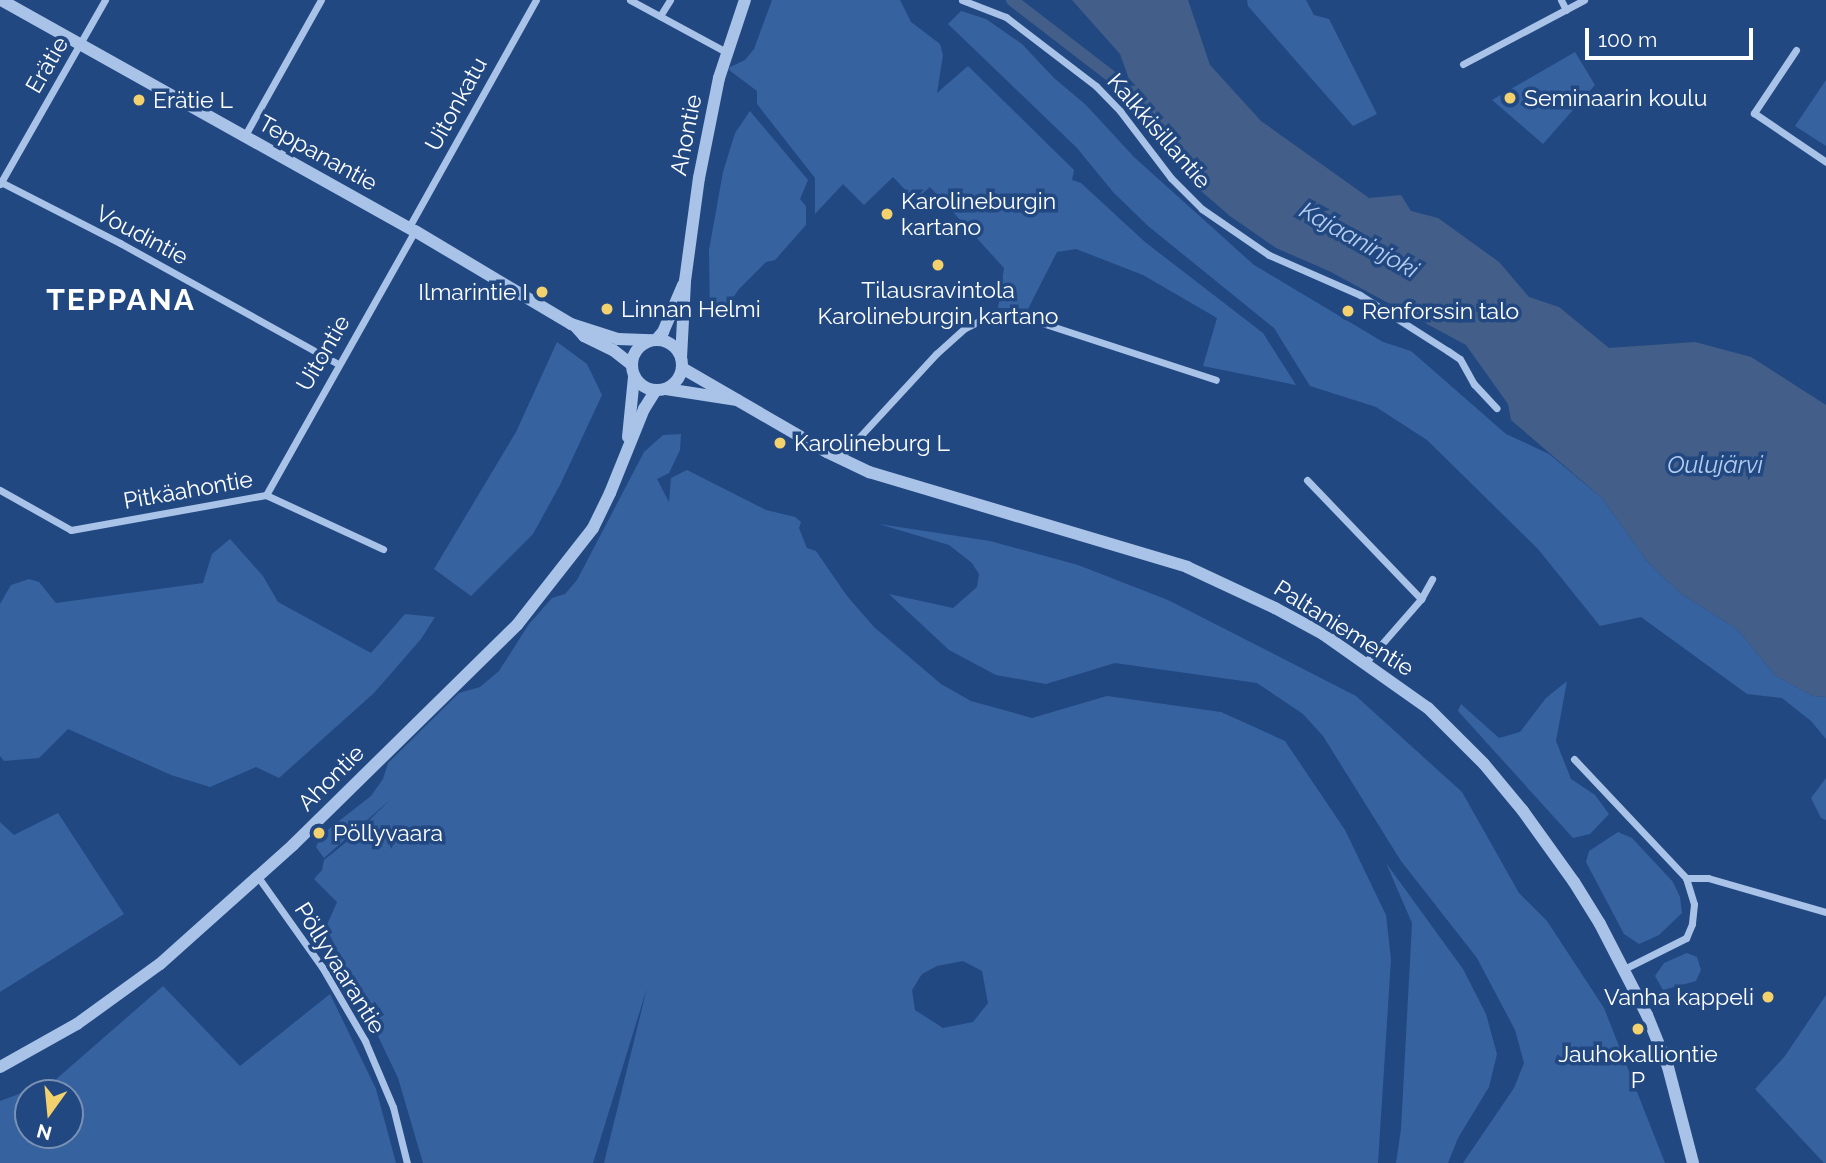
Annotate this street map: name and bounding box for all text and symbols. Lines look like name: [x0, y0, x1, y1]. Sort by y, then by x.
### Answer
scale bar: [1588, 14, 1756, 58]
text: 100 m: [1598, 27, 1657, 52]
street label: Erätie: [20, 32, 74, 98]
street label: Uitonkatu: [419, 52, 493, 156]
street label: Kalkkisillantie: [1101, 68, 1217, 194]
place label: Seminaarin koulu: [1524, 84, 1707, 112]
place label: Erätie L: [153, 86, 233, 114]
marker: Seminaarin koulu: [1502, 90, 1518, 106]
marker: Erätie L: [131, 92, 147, 108]
street label: Ahontie: [665, 92, 707, 178]
street label: Teppanantie: [254, 109, 382, 197]
place label: Karolineburgin kartano: [901, 187, 1056, 241]
water label: Kajaaninjoki: [1295, 196, 1423, 284]
street label: Voudintie: [91, 199, 193, 271]
marker: Karolineburgin kartano: [879, 206, 895, 222]
marker: Tilausravintola Karolineburgin kartano: [930, 257, 946, 273]
place label: Tilausravintola Karolineburgin kartano: [817, 276, 1059, 330]
place label: Ilmarintie I: [418, 278, 528, 306]
district label: TEPPANA: [47, 282, 195, 318]
marker: Ilmarintie I: [534, 284, 550, 300]
place label: Linnan Helmi: [621, 295, 761, 323]
place label: Renforssin talo: [1362, 297, 1519, 325]
marker: Linnan Helmi: [599, 301, 615, 317]
marker: Renforssin talo: [1340, 303, 1356, 319]
street label: Uitontie: [290, 310, 356, 396]
place label: Karolineburg L: [794, 429, 950, 457]
marker: Karolineburg L: [772, 435, 788, 451]
water label: Oulujärvi: [1667, 451, 1763, 479]
street label: Pitkäahontie: [121, 465, 255, 515]
street label: Paltaniementie: [1269, 574, 1419, 682]
street label: Ahontie: [292, 739, 370, 817]
place label: Pöllyvaara: [333, 819, 443, 847]
marker: Pöllyvaara: [311, 825, 327, 841]
street label: Pöllyvaarantie: [289, 897, 391, 1039]
place label: Vanha kappeli: [1604, 983, 1754, 1011]
marker: Vanha kappeli: [1760, 989, 1776, 1005]
marker: Jauhokalliontie P: [1630, 1021, 1646, 1037]
place label: Jauhokalliontie P: [1558, 1040, 1718, 1094]
north arrow: [14, 1079, 84, 1149]
text: N: [34, 1120, 54, 1145]

